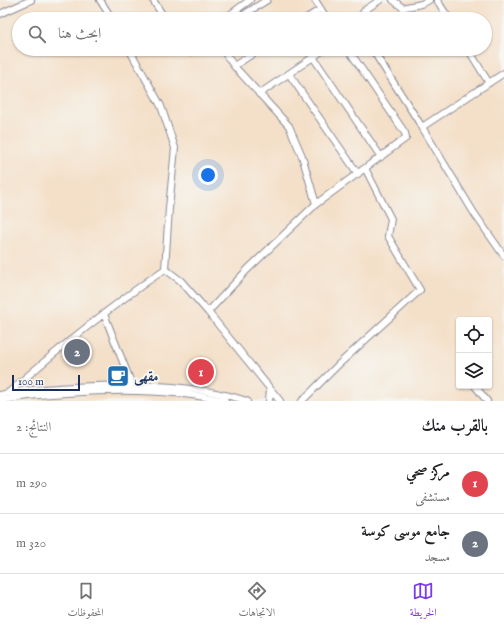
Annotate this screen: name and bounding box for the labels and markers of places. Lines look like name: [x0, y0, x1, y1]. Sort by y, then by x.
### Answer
pin: 2: [64, 337, 90, 367]
pin: 1: [188, 357, 214, 387]
cafe icon: مقهى: [105, 363, 131, 389]
place label: مقهى: [134, 368, 158, 386]

